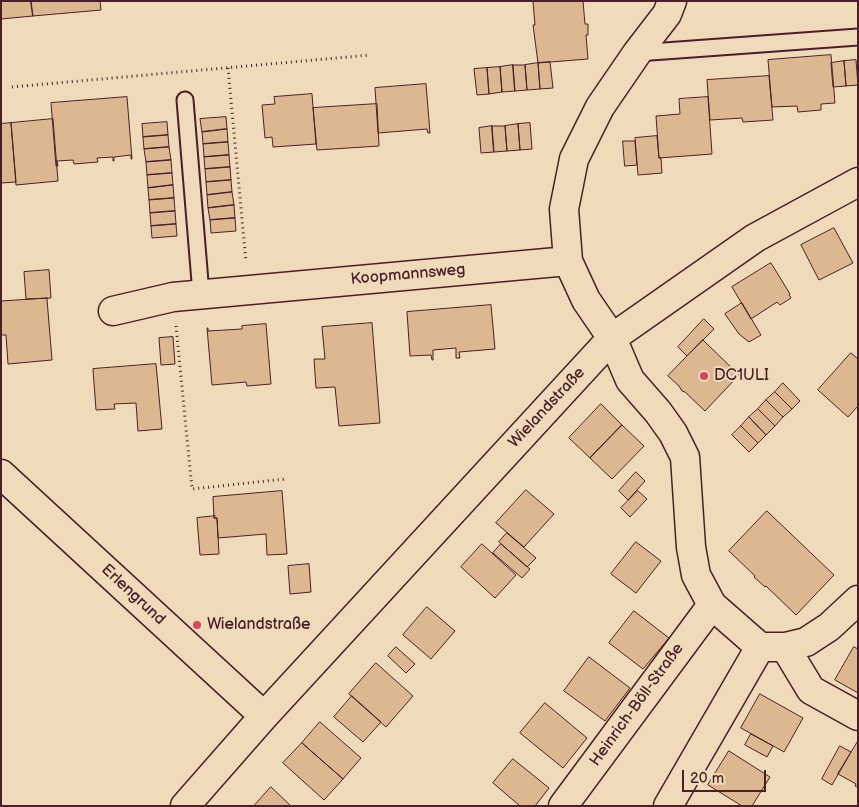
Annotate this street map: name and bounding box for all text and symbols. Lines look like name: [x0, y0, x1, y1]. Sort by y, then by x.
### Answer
street label: Koopmannsweg: [350, 260, 466, 290]
street label: Wielandstraße: [505, 364, 589, 452]
place label: DC1ULI: [714, 366, 769, 386]
marker: DC1ULI: [698, 370, 710, 382]
street label: Erlengrund: [97, 561, 169, 629]
place label: Wielandstraße: [207, 615, 311, 635]
marker: Wielandstraße: [191, 619, 203, 631]
street label: Heinrich-Böll-Straße: [586, 640, 688, 770]
scale bar: [684, 760, 768, 792]
text: 20 m: [690, 769, 724, 788]

